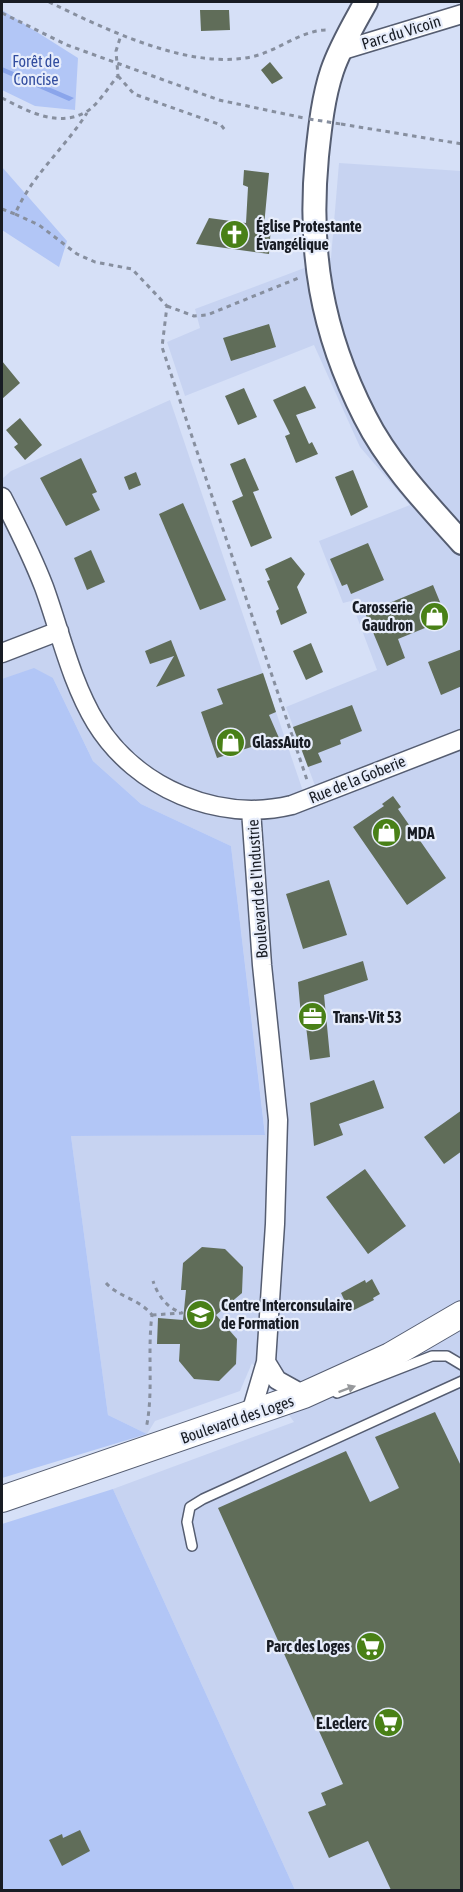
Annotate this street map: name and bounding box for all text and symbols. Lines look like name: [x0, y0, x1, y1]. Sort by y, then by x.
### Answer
street label: Parc du Vicoin: [359, 11, 443, 53]
park label: Forêt de Concise: [12, 52, 60, 88]
place label: Église Protestante Évangélique: [256, 217, 362, 253]
church icon: Église Protestante Évangélique: [219, 219, 251, 251]
place label: Carosserie Gaudron: [352, 598, 413, 634]
shop icon: Carosserie Gaudron: [418, 600, 450, 632]
shop icon: GlassAuto: [215, 726, 247, 758]
place label: GlassAuto: [252, 733, 311, 751]
street label: Rue de la Goberie: [306, 751, 408, 807]
shop icon: MDA: [370, 817, 402, 849]
street label: Boulevard de l'Industrie: [243, 819, 271, 959]
place label: MDA: [407, 824, 435, 842]
office icon: Trans-Vit 53: [296, 1001, 328, 1033]
place label: Trans-Vit 53: [333, 1008, 402, 1026]
place label: Centre Interconsulaire de Formation: [221, 1296, 352, 1332]
school or university icon: Centre Interconsulaire de Formation: [184, 1298, 216, 1330]
one-way arrow: [338, 1384, 356, 1394]
street label: Boulevard des Loges: [178, 1391, 296, 1448]
supermarket icon: Parc des Loges: [355, 1630, 387, 1662]
place label: Parc des Loges: [266, 1637, 350, 1655]
supermarket icon: E.Leclerc: [372, 1707, 404, 1739]
place label: E.Leclerc: [316, 1714, 367, 1732]

